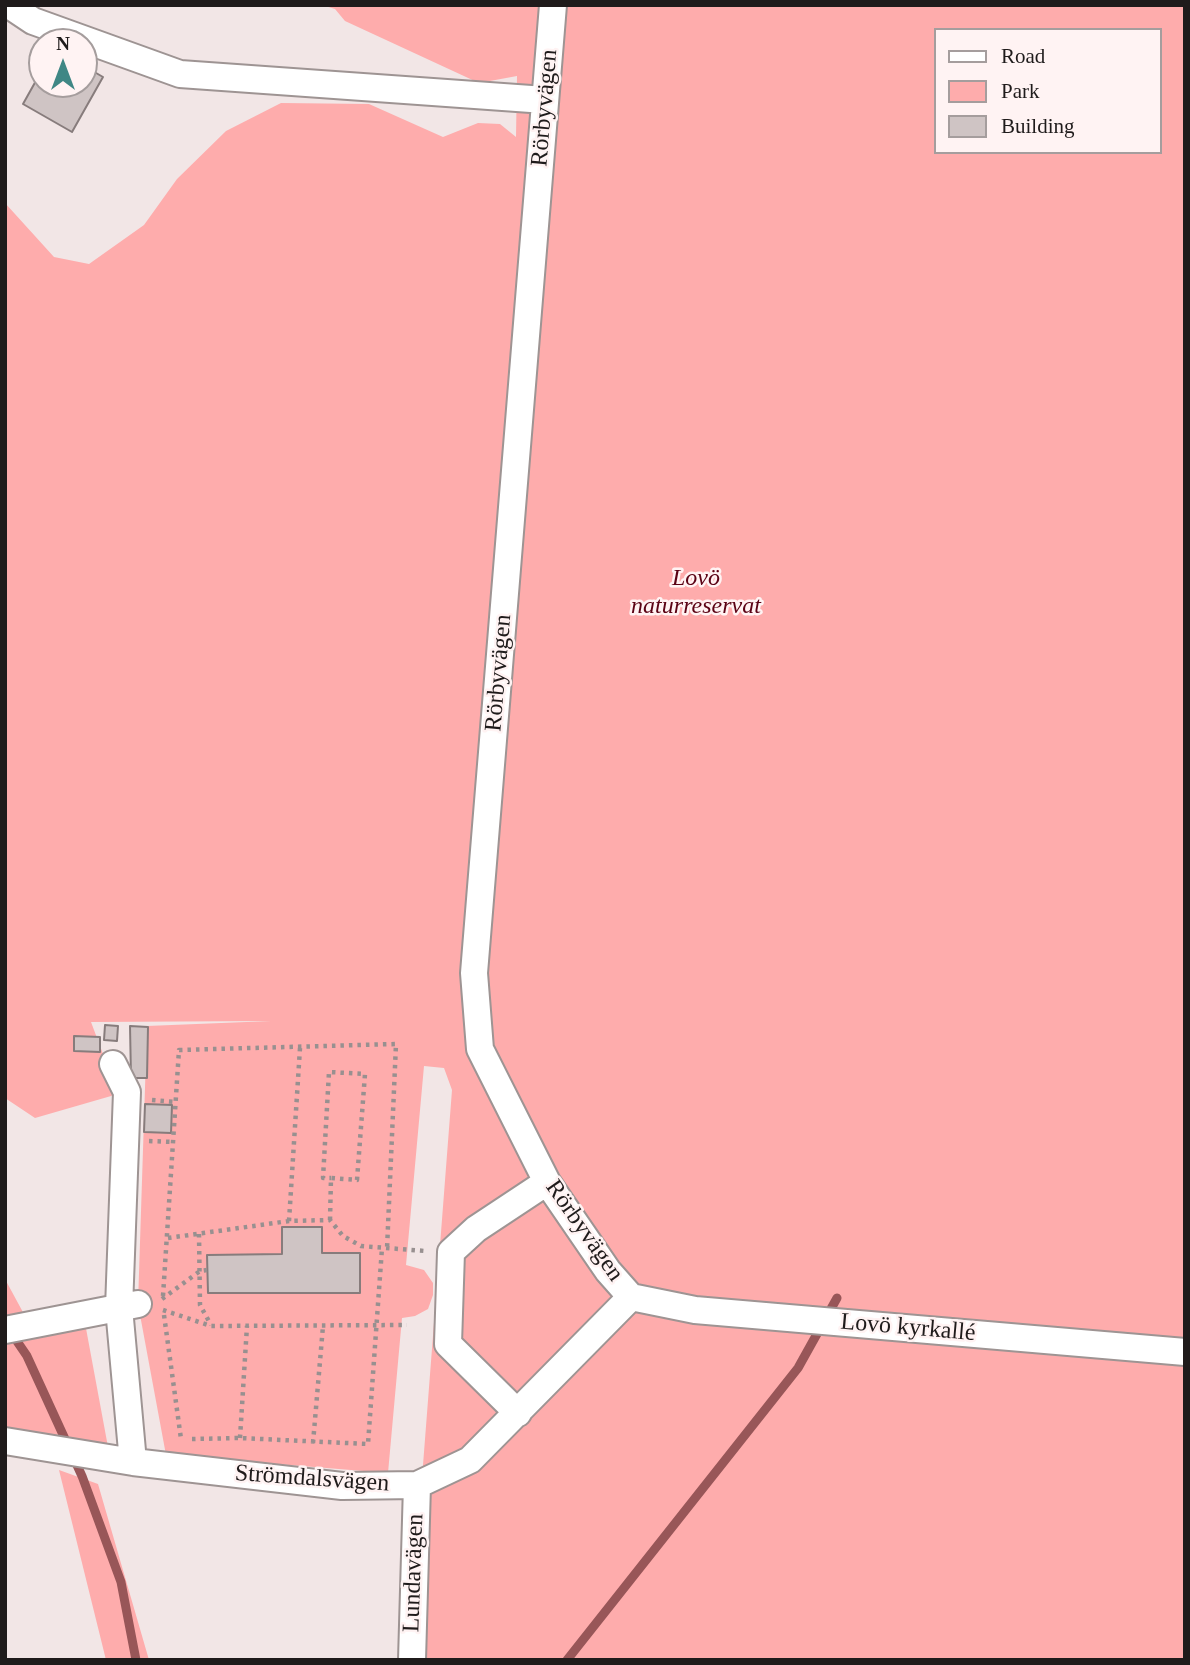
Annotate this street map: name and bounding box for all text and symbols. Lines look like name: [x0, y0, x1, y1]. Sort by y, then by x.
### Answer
north arrow: [28, 28, 98, 98]
legend: [934, 28, 1162, 154]
text: N: [56, 33, 70, 54]
text: Road: [1001, 44, 1045, 68]
street label: Rörbyvägen: [526, 48, 564, 168]
text: Park: [1001, 79, 1040, 103]
text: Building: [1001, 114, 1075, 138]
park label: Lovö naturreservat: [631, 565, 761, 621]
street label: Rörbyvägen: [480, 613, 518, 733]
street label: Rörbyvägen: [539, 1175, 629, 1287]
street label: Lovö kyrkallé: [839, 1308, 977, 1348]
street label: Strömdalsvägen: [234, 1459, 390, 1499]
street label: Lundavägen: [398, 1513, 430, 1633]

